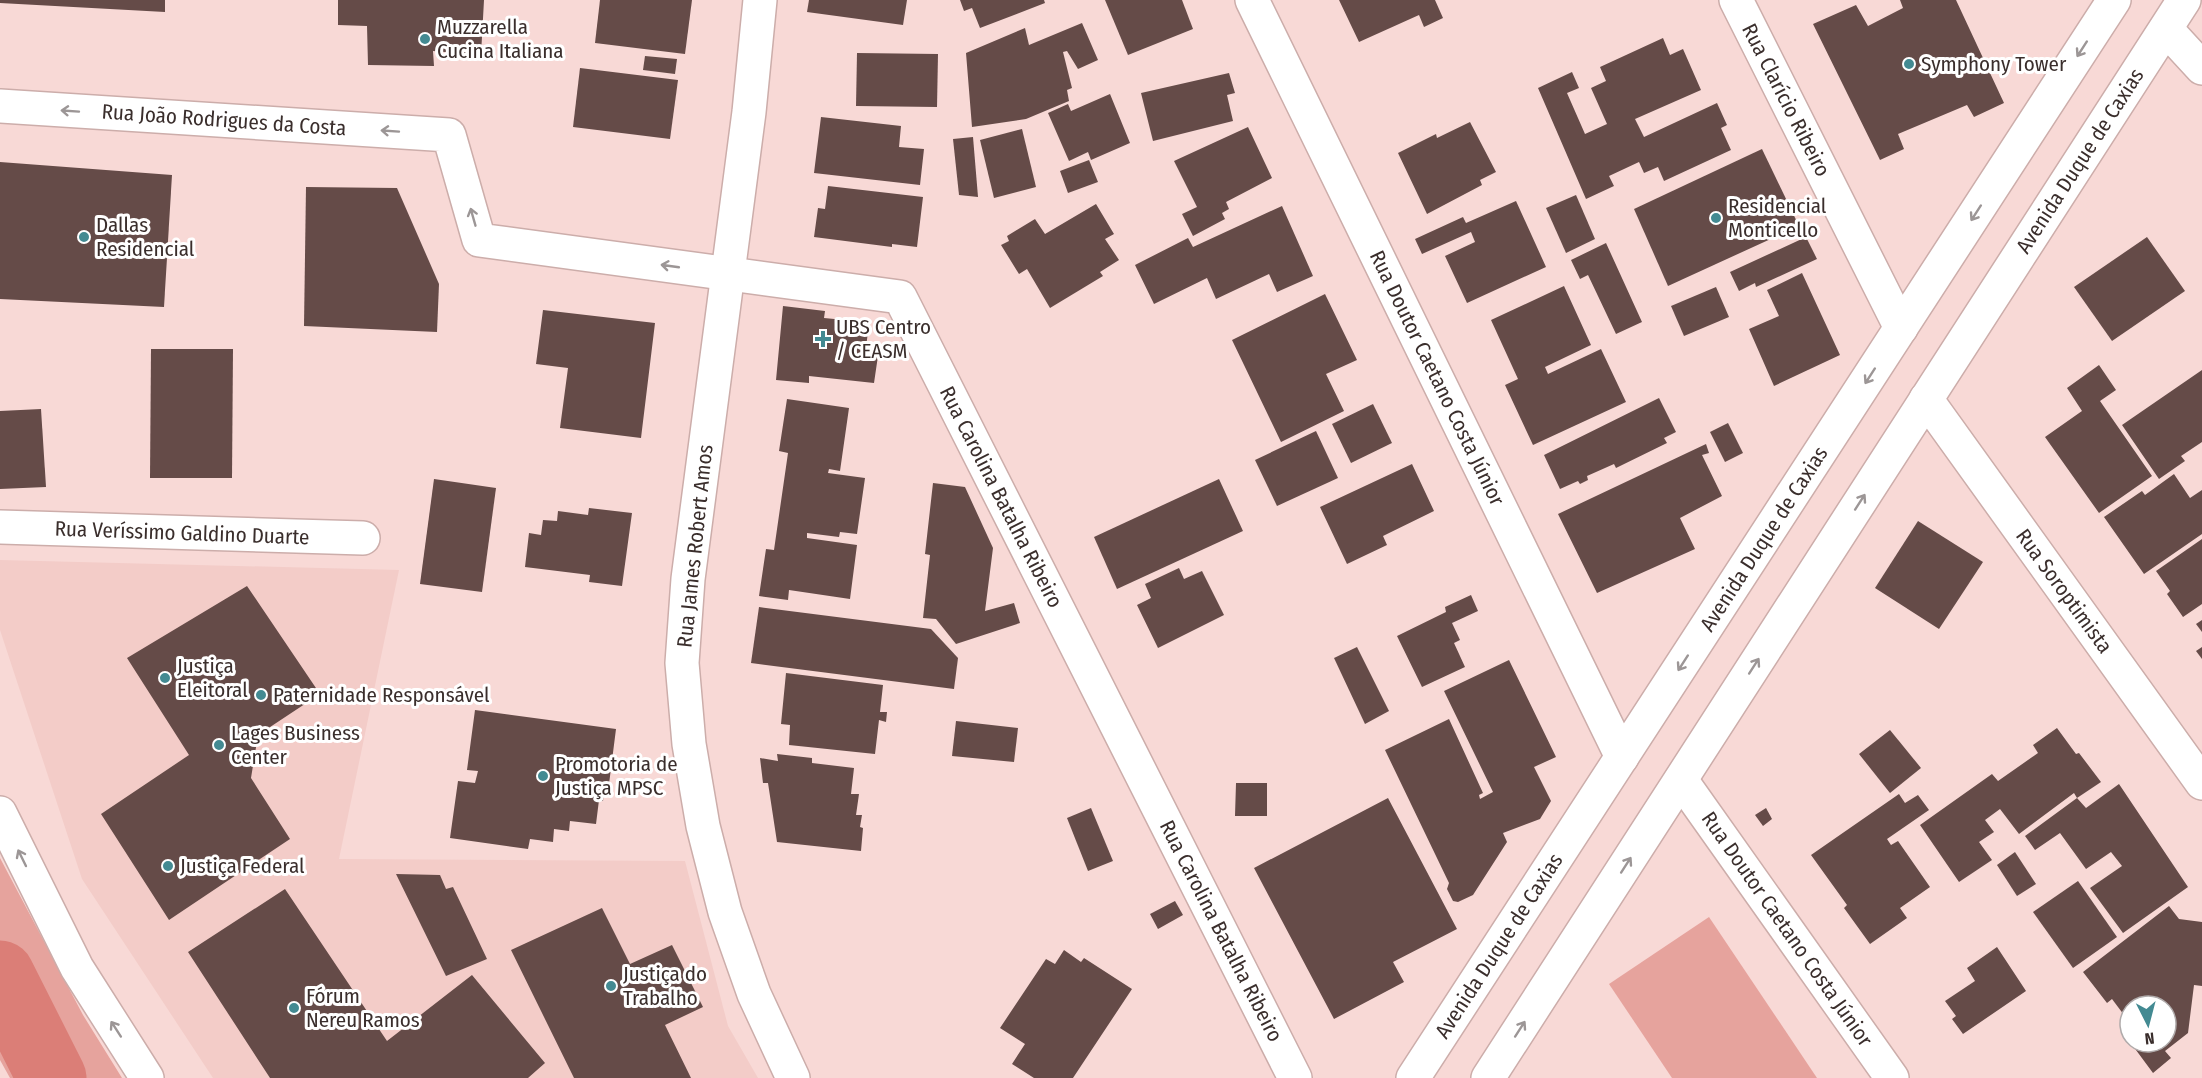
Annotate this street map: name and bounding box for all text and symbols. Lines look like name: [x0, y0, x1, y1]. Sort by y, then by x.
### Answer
place label: Muzzarella Cucina Italiana: [437, 14, 564, 64]
street label: Rua Clarício Ribeiro: [1736, 19, 1836, 181]
marker: Muzzarella Cucina Italiana: [418, 32, 432, 46]
one-way arrow: [2076, 40, 2088, 57]
place label: Symphony Tower: [1921, 51, 2067, 77]
marker: Symphony Tower: [1902, 57, 1916, 71]
street label: Avenida Duque de Caxias: [2011, 64, 2150, 258]
street label: Rua João Rodrigues da Costa: [101, 98, 347, 142]
one-way arrow: [61, 105, 81, 116]
one-way arrow: [381, 125, 401, 136]
place label: Residencial Monticello: [1728, 193, 1827, 243]
one-way arrow: [1970, 204, 1982, 220]
one-way arrow: [467, 208, 478, 227]
marker: Residencial Monticello: [1709, 211, 1723, 225]
place label: Dallas Residencial: [96, 212, 195, 262]
marker: Dallas Residencial: [77, 230, 91, 244]
street label: Rua Doutor Caetano Costa Júnior: [1364, 246, 1510, 510]
one-way arrow: [661, 260, 681, 271]
place label: UBS Centro / CEASM: [836, 314, 931, 364]
marker: UBS Centro / CEASM: [814, 330, 832, 348]
one-way arrow: [1863, 367, 1875, 384]
street label: Rua Carolina Batalha Ribeiro: [934, 382, 1068, 612]
street label: Avenida Duque de Caxias: [1695, 442, 1834, 636]
street label: Rua James Robert Amos: [671, 443, 719, 649]
one-way arrow: [1854, 494, 1866, 511]
street label: Rua Veríssimo Galdino Duarte: [54, 516, 310, 550]
street label: Rua Soroptimista: [2010, 524, 2118, 658]
place label: Justiça Eleitoral: [177, 653, 248, 703]
one-way arrow: [1677, 654, 1689, 671]
one-way arrow: [1749, 658, 1761, 675]
marker: Justiça Eleitoral: [158, 671, 172, 685]
place label: Paternidade Responsável: [273, 682, 490, 708]
marker: Paternidade Responsável: [254, 688, 268, 702]
place label: Lages Business Center: [231, 720, 360, 770]
marker: Lages Business Center: [212, 738, 226, 752]
place label: Promotoria de Justiça MPSC: [555, 751, 678, 801]
marker: Promotoria de Justiça MPSC: [536, 769, 550, 783]
street label: Rua Doutor Caetano Costa Júnior: [1696, 807, 1878, 1052]
street label: Rua Carolina Batalha Ribeiro: [1154, 816, 1288, 1046]
street label: Avenida Duque de Caxias: [1430, 849, 1569, 1043]
one-way arrow: [16, 850, 28, 867]
place label: Justiça Federal: [180, 853, 305, 879]
one-way arrow: [1620, 857, 1632, 874]
marker: Justiça Federal: [161, 859, 175, 873]
place label: Justiça do Trabalho: [623, 961, 707, 1011]
marker: Justiça do Trabalho: [604, 979, 618, 993]
place label: Fórum Nereu Ramos: [306, 983, 420, 1033]
north arrow: [2118, 994, 2178, 1054]
marker: Fórum Nereu Ramos: [287, 1001, 301, 1015]
one-way arrow: [109, 1021, 121, 1038]
one-way arrow: [1515, 1021, 1527, 1038]
text: N: [2144, 1028, 2155, 1048]

